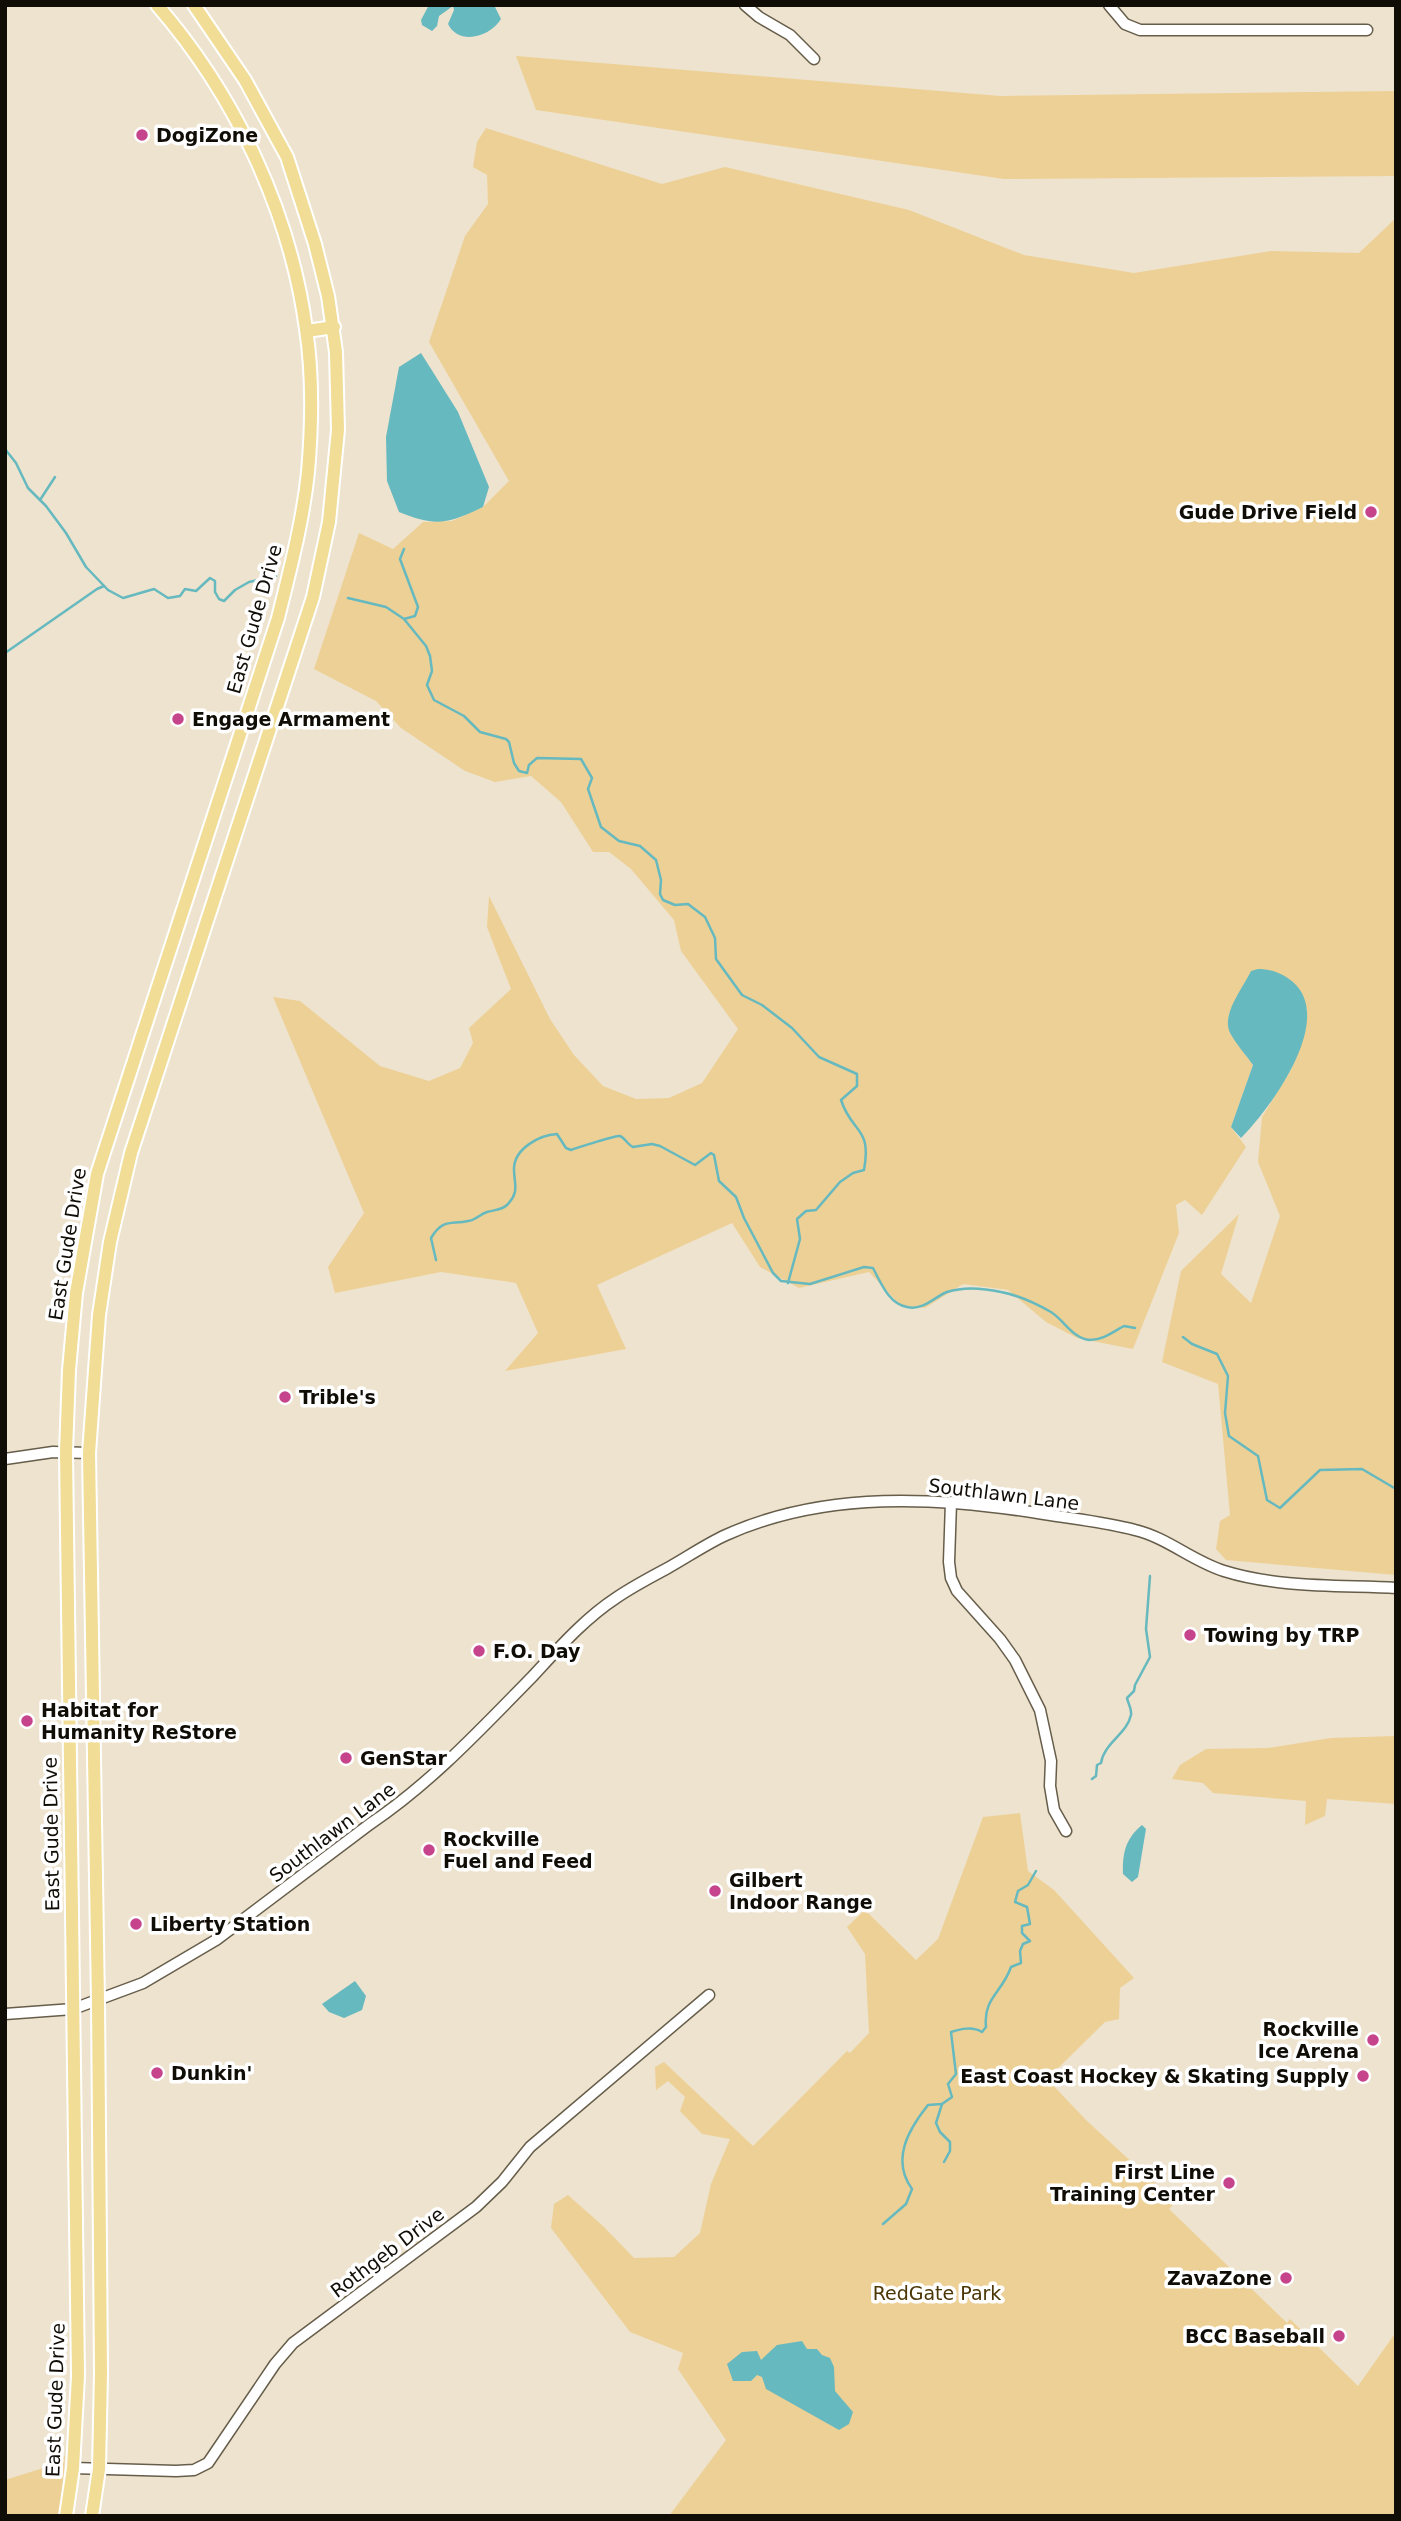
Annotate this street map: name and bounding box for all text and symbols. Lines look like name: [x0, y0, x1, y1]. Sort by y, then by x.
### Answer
place label: DogiZone: [156, 124, 258, 146]
marker: DogiZone: [134, 127, 150, 143]
place label: Gude Drive Field: [1179, 501, 1357, 523]
marker: Gude Drive Field: [1363, 504, 1379, 520]
street label: East Gude Drive: [222, 542, 286, 696]
place label: Engage Armament: [192, 708, 390, 730]
marker: Engage Armament: [170, 711, 186, 727]
street label: East Gude Drive: [44, 1166, 90, 1322]
place label: Trible's: [299, 1386, 376, 1408]
marker: Trible's: [277, 1389, 293, 1405]
street label: Southlawn Lane: [927, 1474, 1081, 1514]
place label: Towing by TRP: [1204, 1624, 1359, 1646]
marker: Towing by TRP: [1182, 1627, 1198, 1643]
place label: F.O. Day: [493, 1640, 581, 1662]
marker: F.O. Day: [471, 1643, 487, 1659]
place label: Habitat for Humanity ReStore: [41, 1699, 237, 1743]
marker: Habitat for Humanity ReStore: [19, 1713, 35, 1729]
place label: GenStar: [360, 1747, 448, 1769]
marker: GenStar: [338, 1750, 354, 1766]
street label: East Gude Drive: [39, 1757, 63, 1911]
street label: Southlawn Lane: [265, 1778, 399, 1886]
place label: Rockville Fuel and Feed: [443, 1828, 593, 1872]
marker: Rockville Fuel and Feed: [421, 1842, 437, 1858]
place label: Gilbert Indoor Range: [729, 1869, 873, 1913]
marker: Gilbert Indoor Range: [707, 1883, 723, 1899]
place label: Liberty Station: [150, 1913, 310, 1935]
marker: Liberty Station: [128, 1916, 144, 1932]
place label: Rockville Ice Arena: [1258, 2018, 1359, 2062]
marker: Rockville Ice Arena: [1365, 2032, 1381, 2048]
place label: Dunkin': [171, 2062, 252, 2084]
marker: Dunkin': [149, 2065, 165, 2081]
place label: East Coast Hockey & Skating Supply: [960, 2065, 1350, 2087]
marker: East Coast Hockey & Skating Supply: [1355, 2068, 1371, 2084]
place label: First Line Training Center: [1050, 2161, 1216, 2205]
marker: First Line Training Center: [1221, 2175, 1237, 2191]
street label: Rothgeb Drive: [326, 2202, 448, 2302]
place label: ZavaZone: [1167, 2267, 1272, 2289]
marker: ZavaZone: [1278, 2270, 1294, 2286]
park label: RedGate Park: [873, 2282, 1001, 2304]
street label: East Gude Drive: [41, 2323, 69, 2477]
place label: BCC Baseball: [1185, 2325, 1325, 2347]
marker: BCC Baseball: [1331, 2328, 1347, 2344]

